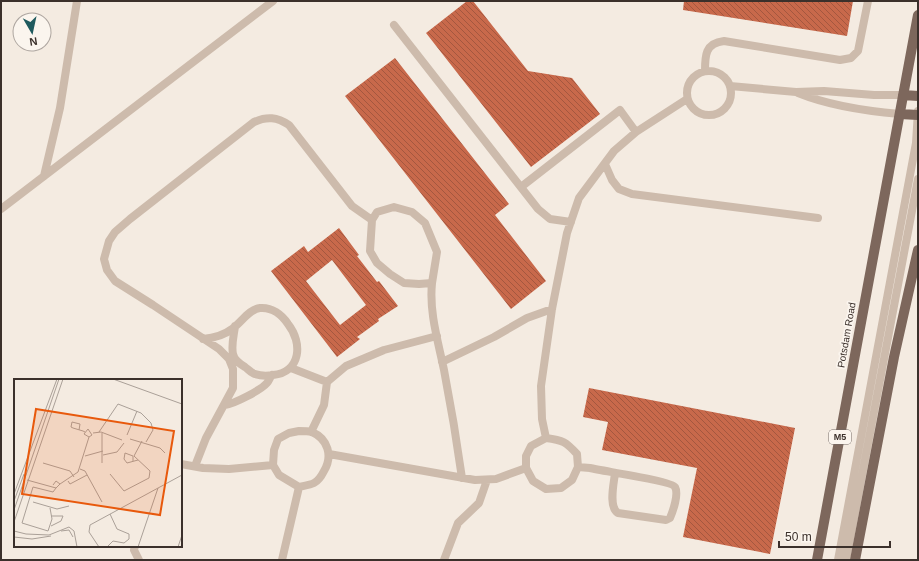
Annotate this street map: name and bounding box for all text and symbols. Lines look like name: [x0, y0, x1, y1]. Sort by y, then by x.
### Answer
north arrow: [12, 12, 52, 52]
text: N: [29, 35, 38, 48]
street label: Potsdam Road: [835, 302, 858, 369]
inset map: [14, 379, 182, 547]
road number: M5: [829, 430, 851, 444]
scale bar: [779, 523, 890, 549]
text: 50 m: [785, 530, 812, 544]

